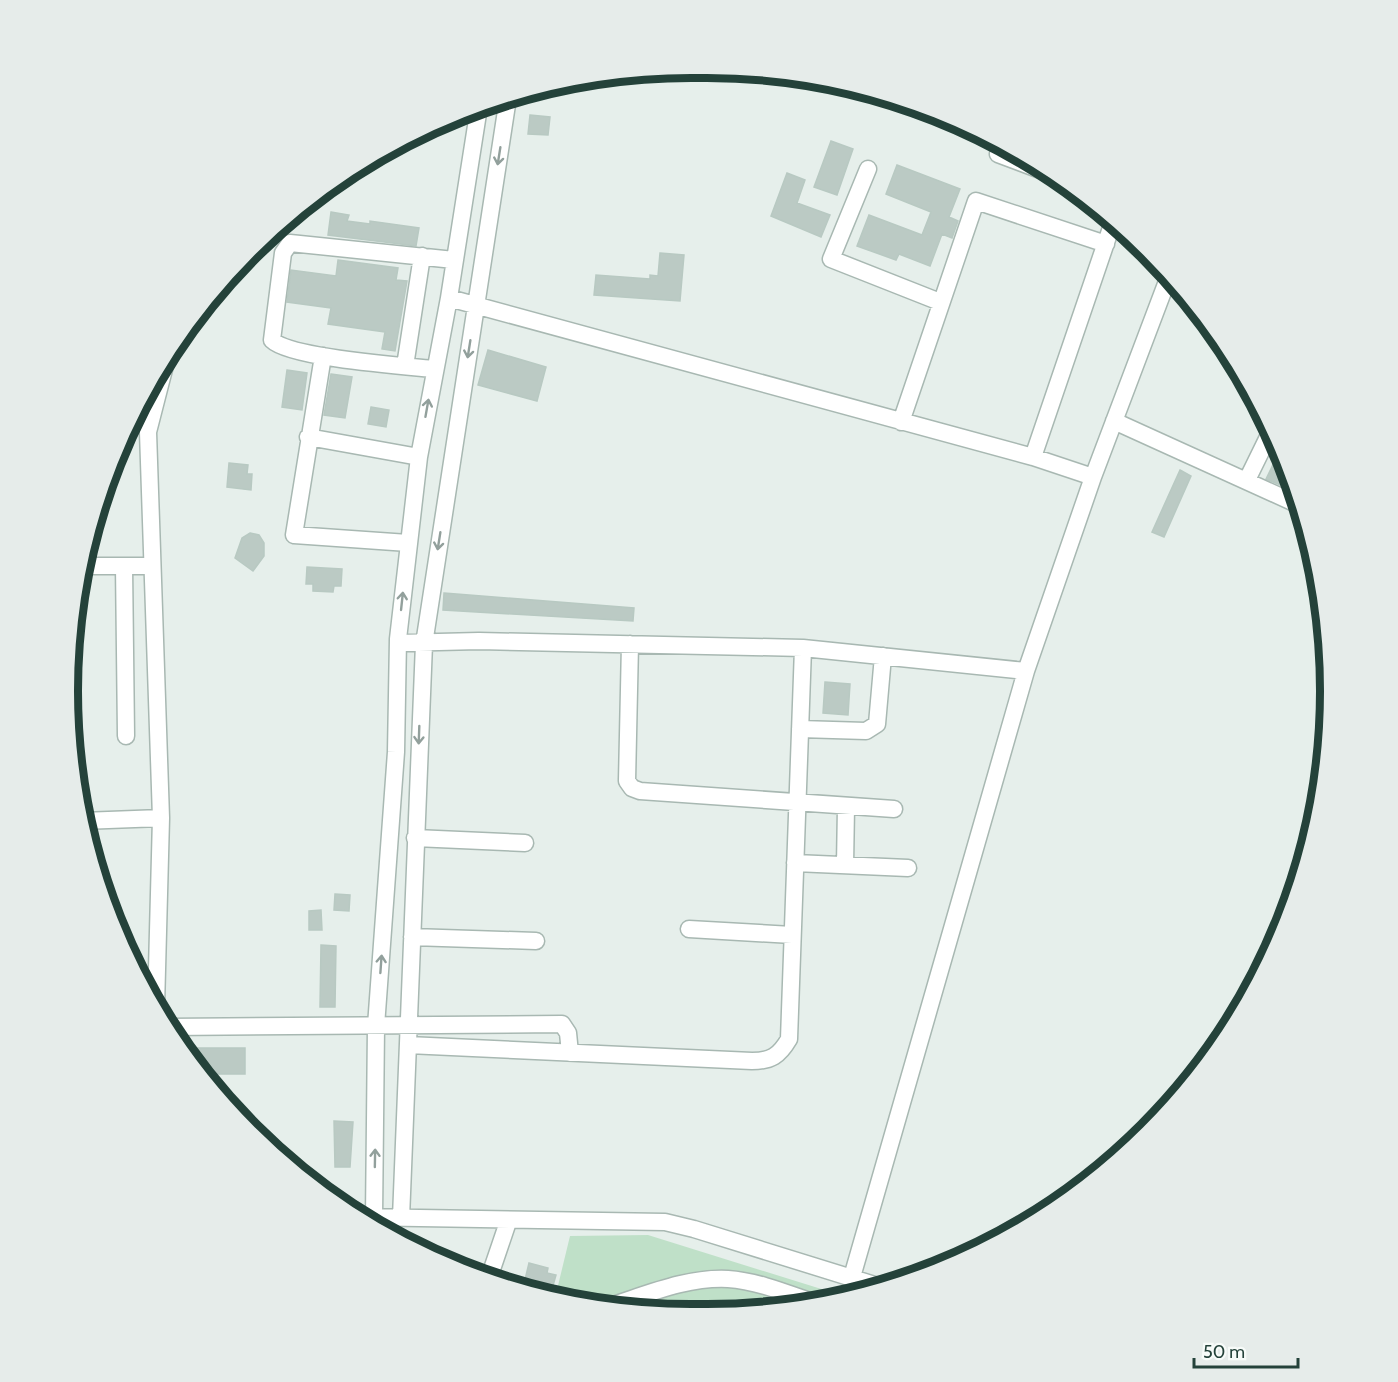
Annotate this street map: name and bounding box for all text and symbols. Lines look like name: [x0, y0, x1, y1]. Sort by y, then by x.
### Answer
one-way arrow: [493, 146, 504, 165]
one-way arrow: [463, 338, 474, 358]
one-way arrow: [422, 399, 433, 419]
one-way arrow: [433, 531, 444, 551]
one-way arrow: [397, 592, 408, 612]
one-way arrow: [413, 725, 425, 745]
one-way arrow: [376, 954, 387, 974]
one-way arrow: [369, 1149, 381, 1169]
scale bar: [1194, 1331, 1298, 1369]
text: 50 m: [1203, 1341, 1245, 1363]

